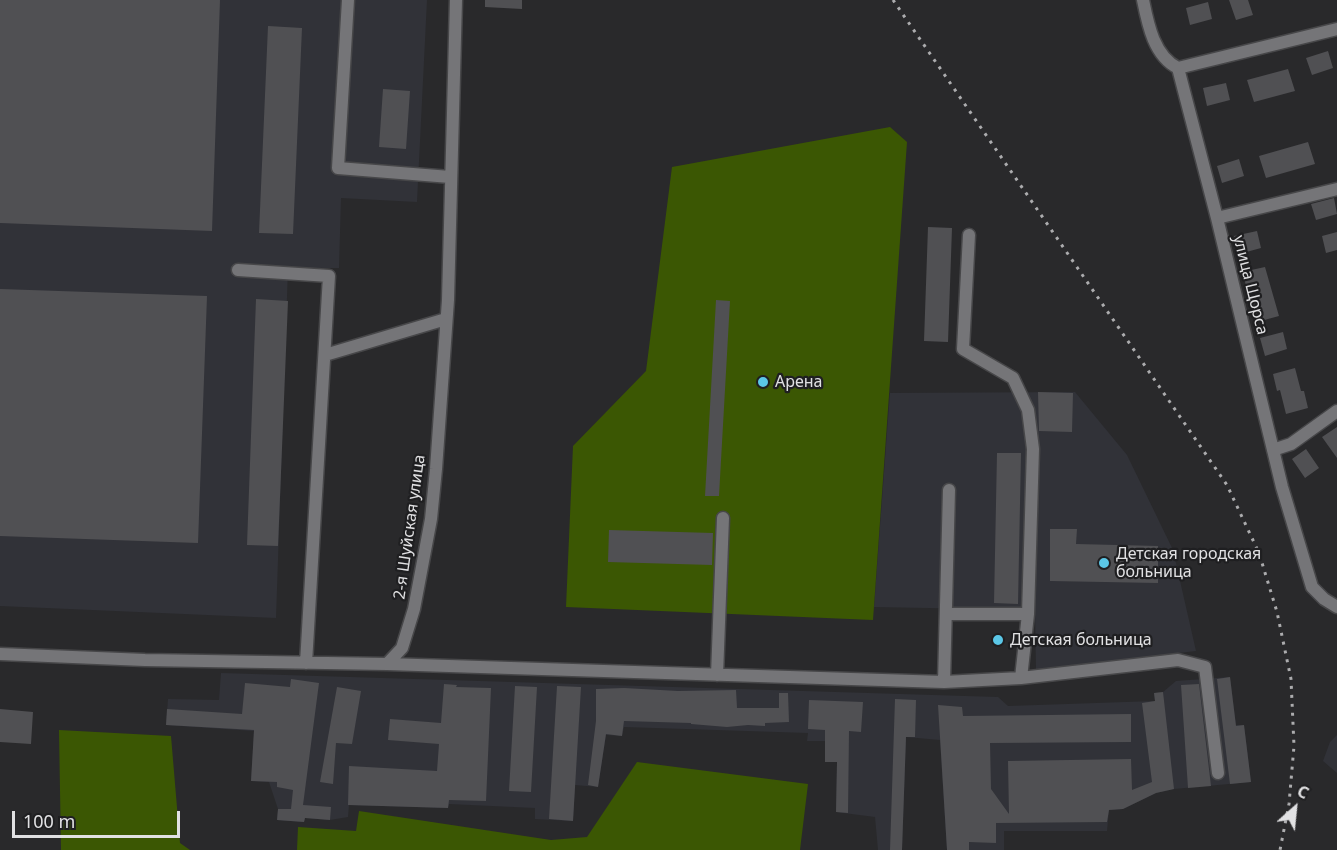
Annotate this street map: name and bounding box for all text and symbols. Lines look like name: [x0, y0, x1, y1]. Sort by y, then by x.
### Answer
street label: улица Щорса: [1228, 233, 1272, 337]
place label: Арена: [775, 372, 822, 392]
marker: Арена: [756, 375, 770, 389]
street label: 2-я Шуйская улица: [390, 453, 430, 601]
place label: Детская городская больница: [1116, 544, 1261, 582]
marker: Детская городская больница: [1097, 556, 1111, 570]
place label: Детская больница: [1010, 630, 1152, 650]
marker: Детская больница: [991, 633, 1005, 647]
north arrow: [1265, 778, 1325, 838]
text: С: [1294, 780, 1313, 804]
scale bar: [15, 799, 183, 837]
text: 100 m: [23, 809, 75, 833]

